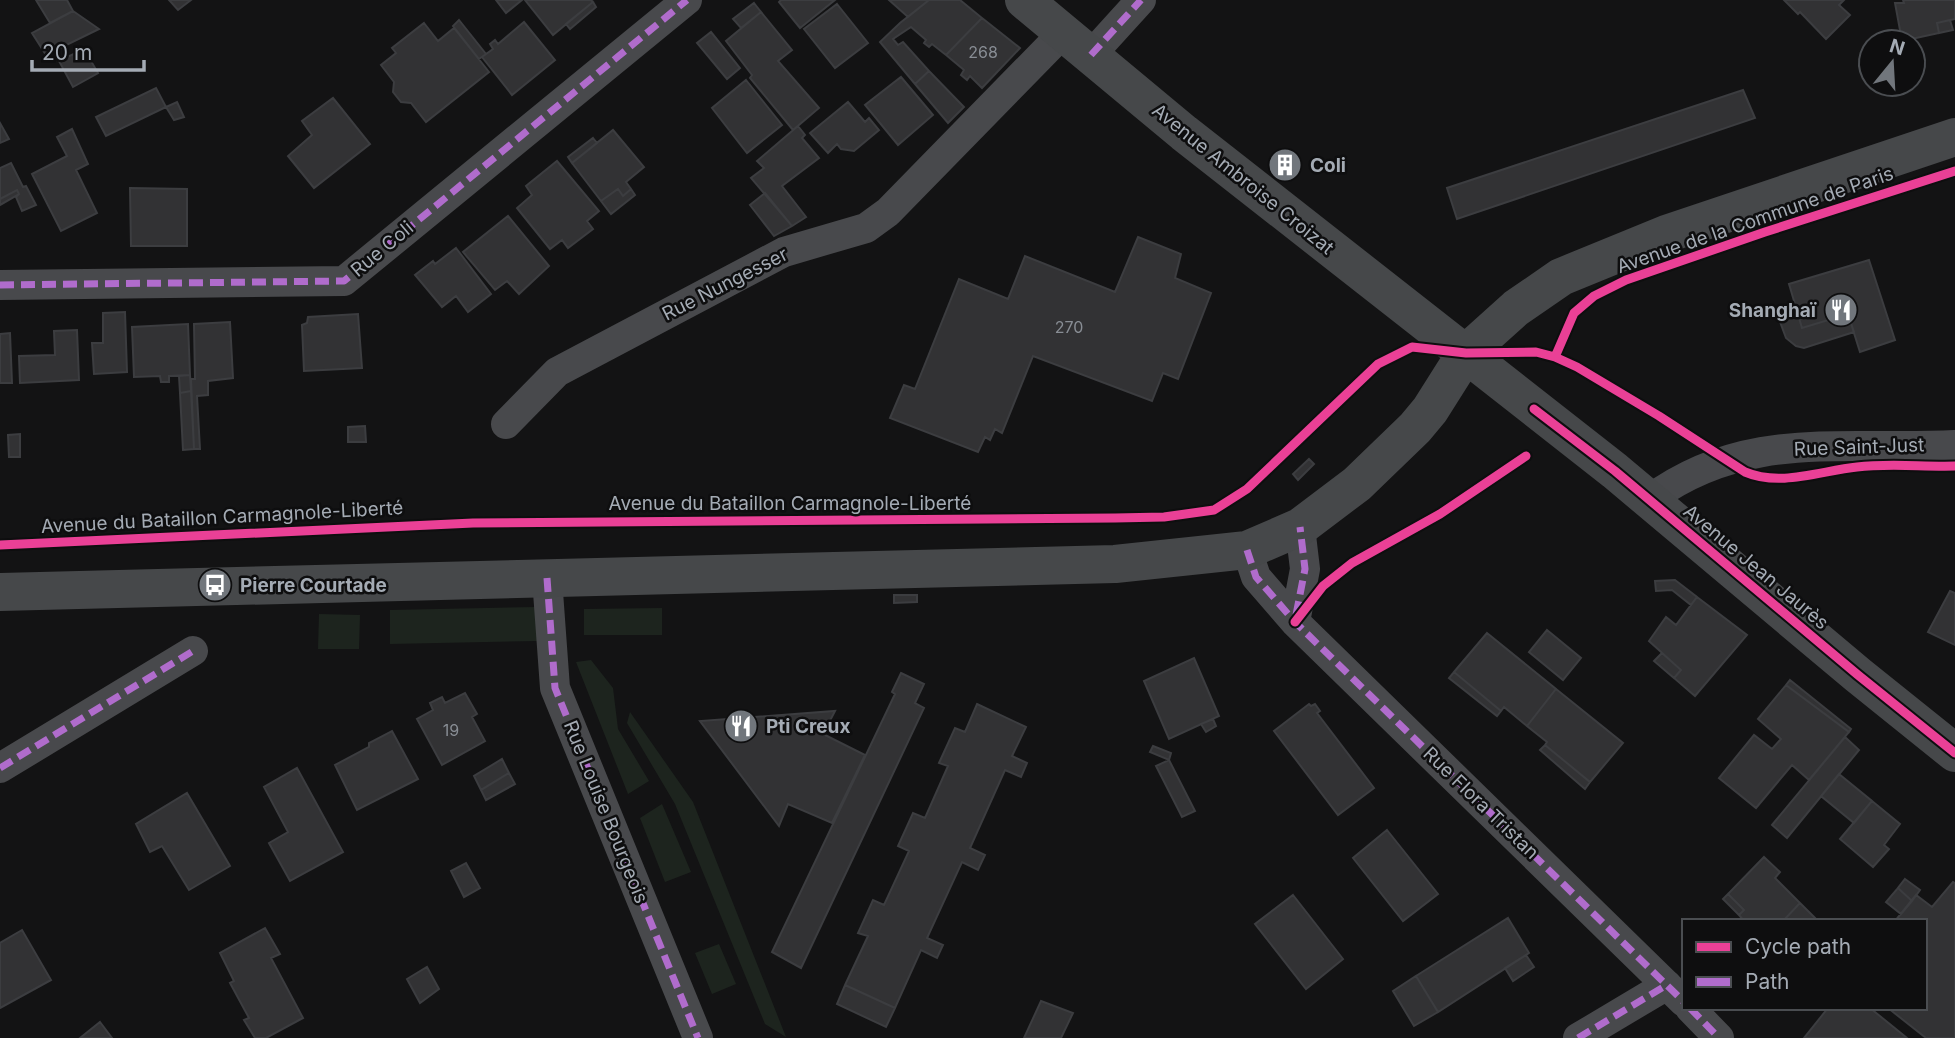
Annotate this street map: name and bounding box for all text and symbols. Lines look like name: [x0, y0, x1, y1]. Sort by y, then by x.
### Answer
scale bar: [32, 28, 144, 72]
north arrow: [1857, 28, 1927, 98]
text: N: [1887, 34, 1908, 60]
text: 20 m: [42, 40, 92, 65]
house number: 268: [968, 42, 998, 62]
street label: Avenue Ambroise Croizat: [1148, 99, 1338, 259]
building icon: Coli: [1266, 146, 1304, 184]
place label: Coli: [1310, 154, 1346, 177]
street label: Avenue de la Commune de Paris: [1614, 162, 1896, 278]
street label: Rue Coli: [346, 216, 418, 282]
street label: Rue Nungesser: [658, 242, 792, 326]
restaurant icon: Shanghaï: [1822, 291, 1860, 329]
place label: Shanghaï: [1729, 299, 1818, 322]
house number: 270: [1055, 317, 1083, 337]
street label: Rue Saint-Just: [1793, 433, 1925, 461]
street label: Avenue du Bataillon Carmagnole-Liberté: [609, 492, 971, 515]
street label: Avenue du Bataillon Carmagnole-Liberté: [40, 496, 404, 538]
street label: Avenue Jean Jaurès: [1679, 500, 1833, 634]
bus stop icon: Pierre Courtade: [196, 566, 234, 604]
place label: Pierre Courtade: [240, 574, 387, 597]
restaurant icon: Pti Creux: [722, 707, 760, 745]
place label: Pti Creux: [766, 715, 850, 738]
street label: Rue Louise Bourgeois: [559, 717, 653, 907]
house number: 19: [443, 720, 459, 740]
street label: Rue Flora Tristan: [1418, 742, 1544, 864]
legend: [1682, 919, 1927, 1010]
text: Cycle path: [1745, 934, 1851, 959]
text: Path: [1745, 969, 1790, 994]

